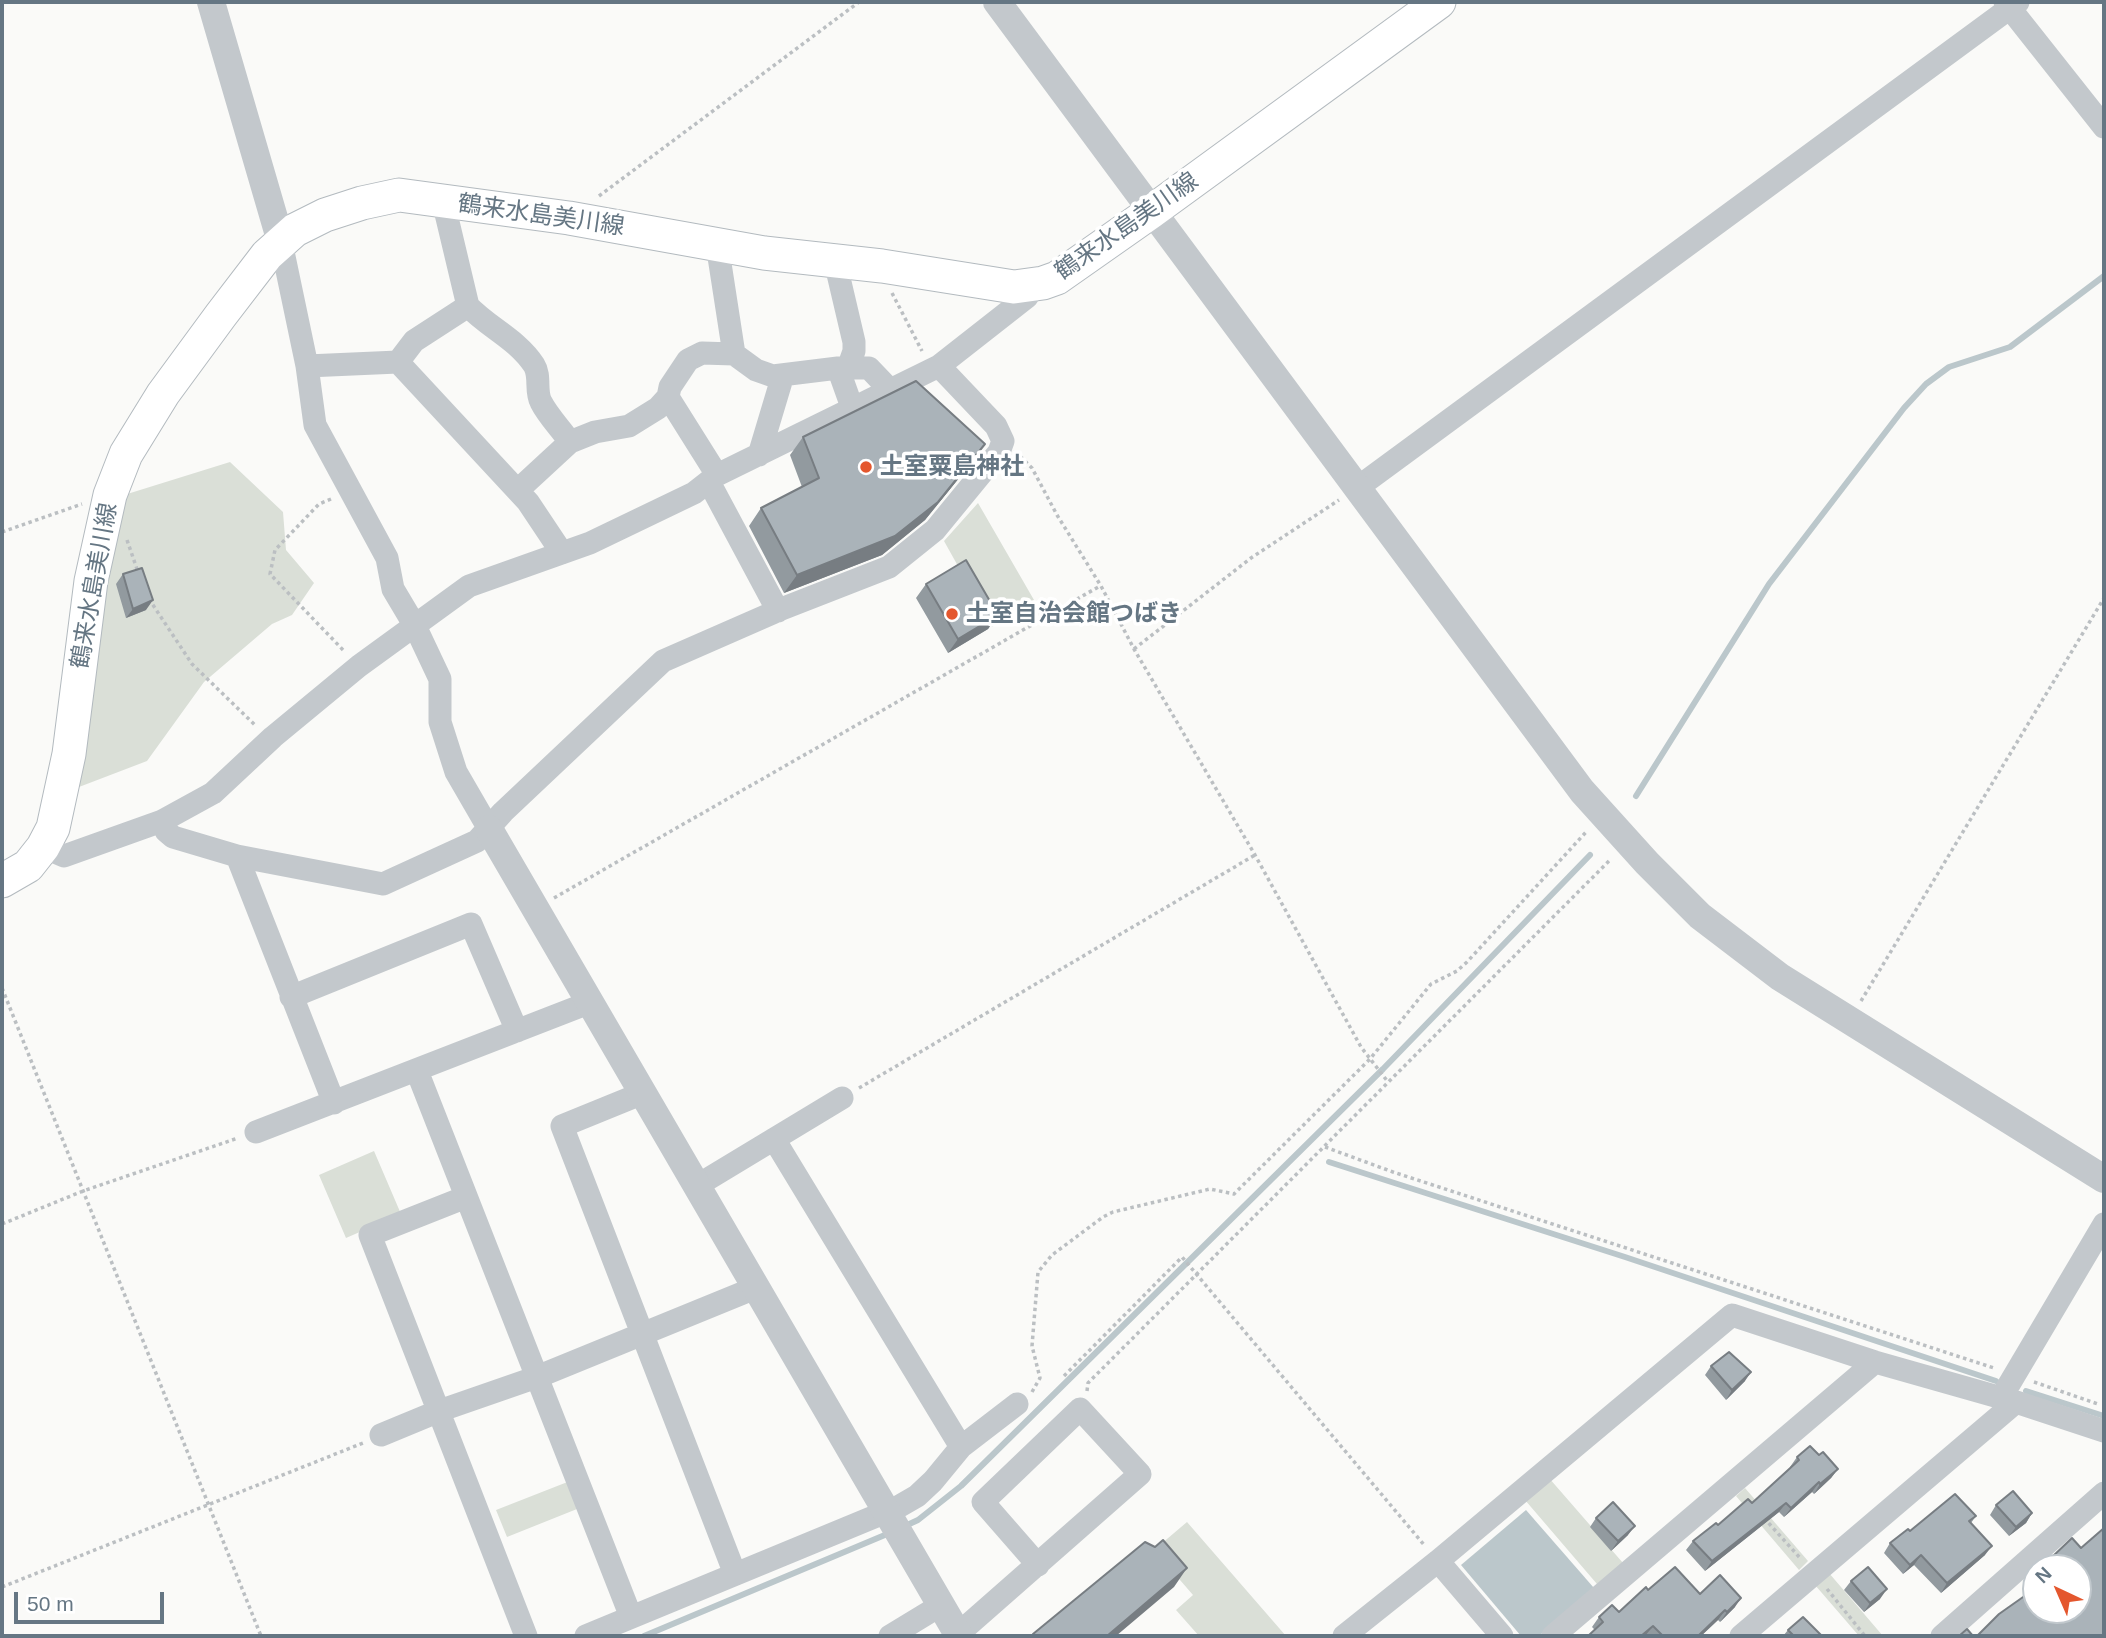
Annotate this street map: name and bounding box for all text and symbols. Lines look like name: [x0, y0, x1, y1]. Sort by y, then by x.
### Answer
street label: 鶴来水島美川線: [1050, 167, 1204, 287]
street label: 鶴来水島美川線: [456, 190, 626, 242]
place label: 土室粟島神社: [880, 453, 1024, 481]
marker: 土室粟島神社: [858, 459, 874, 475]
street label: 鶴来水島美川線: [66, 501, 124, 671]
place label: 土室自治会館つばき: [966, 600, 1182, 628]
marker: 土室自治会館つばき: [944, 606, 960, 622]
north arrow: [2022, 1554, 2092, 1624]
text: N: [2031, 1563, 2056, 1587]
scale bar: [18, 1578, 168, 1622]
text: 50 m: [27, 1592, 74, 1615]

